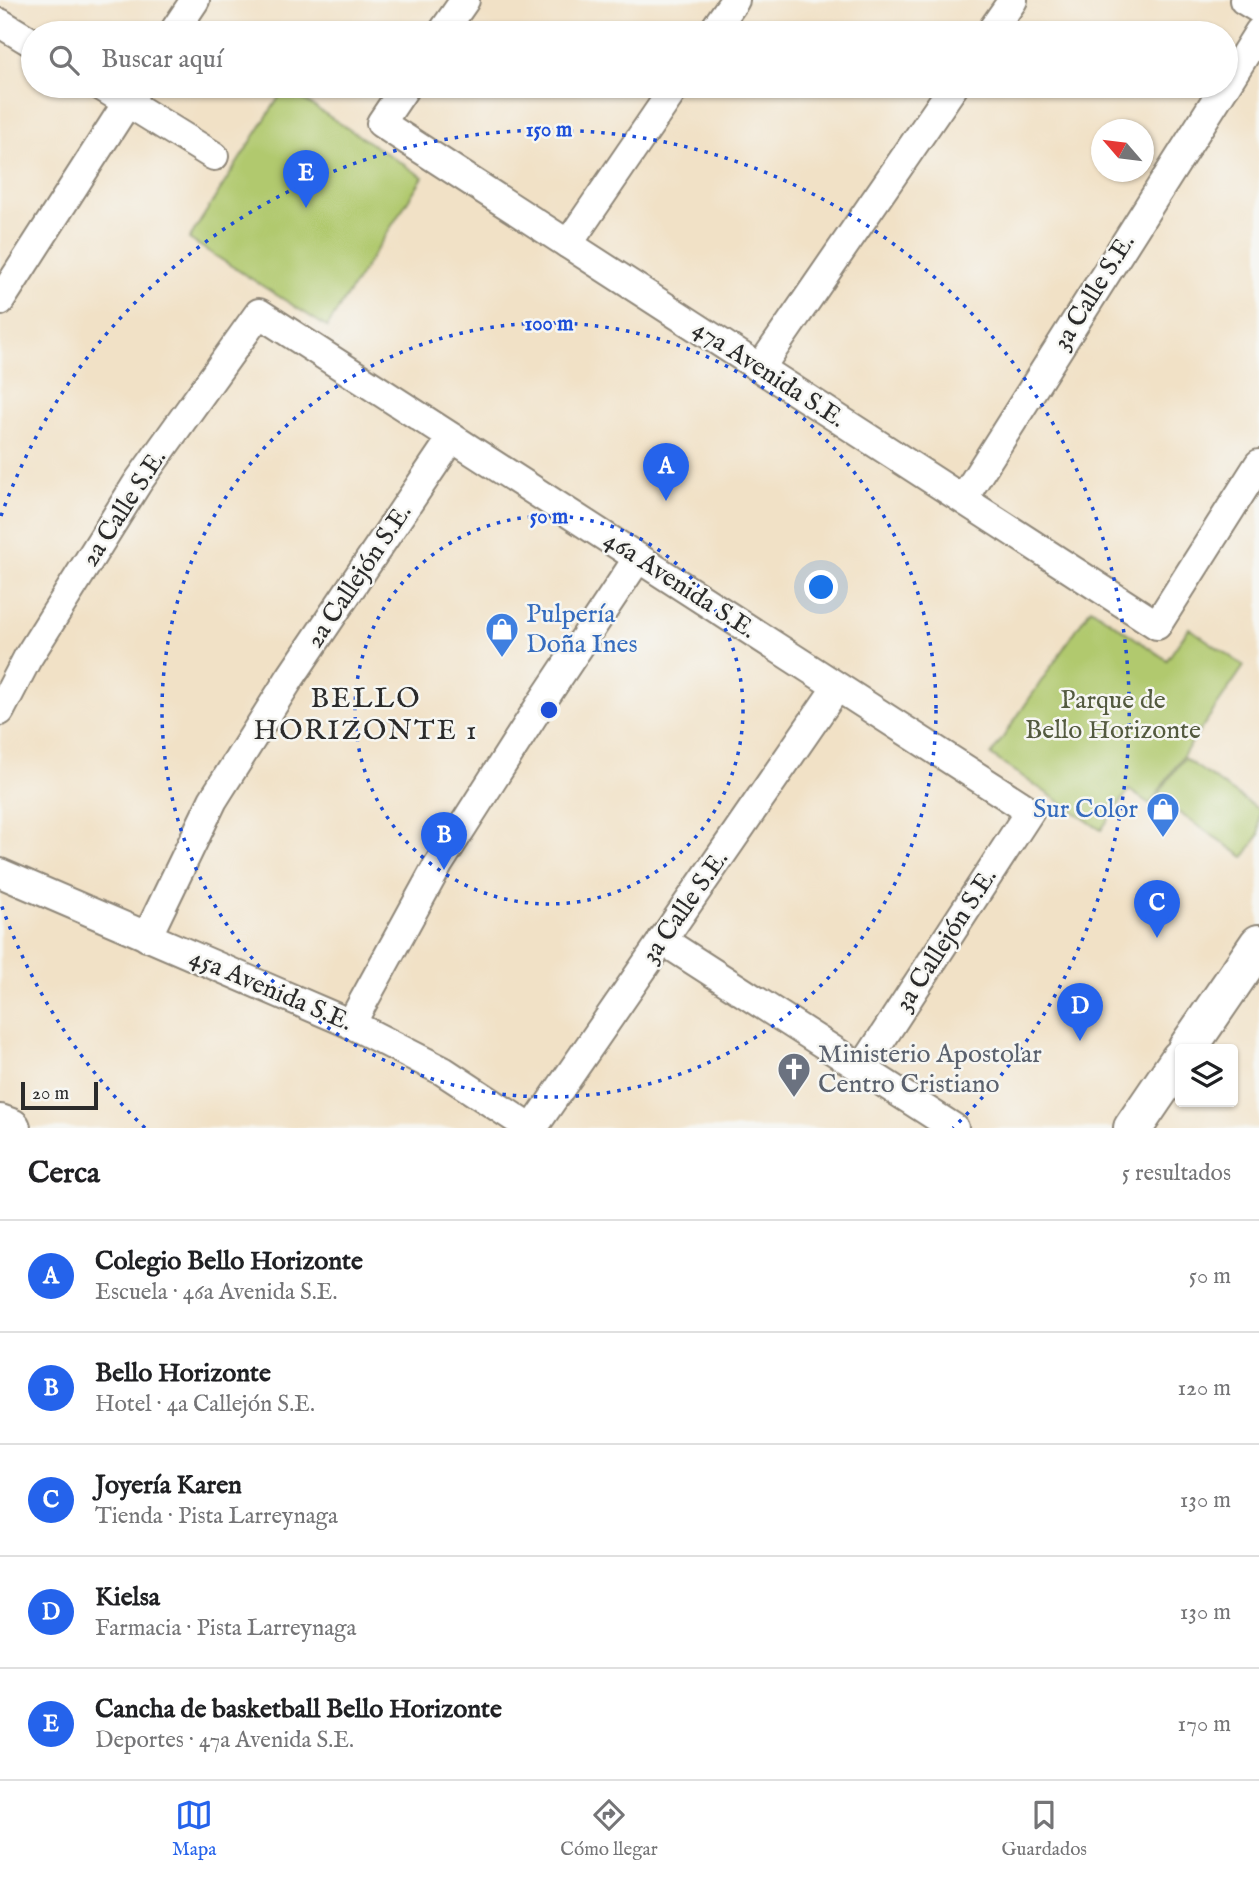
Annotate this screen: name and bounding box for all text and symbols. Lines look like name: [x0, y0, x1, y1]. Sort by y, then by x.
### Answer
search box: [21, 21, 1238, 98]
icon: search: [45, 41, 83, 79]
text: Buscar aquí: [101, 43, 223, 76]
text: 150 m: [526, 117, 573, 144]
north arrow: [1091, 119, 1154, 182]
pin: E: [283, 150, 329, 208]
street label: 3a Calle S.E.: [1045, 228, 1143, 356]
text: 100 m: [524, 311, 574, 338]
street label: 47a Avenida S.E.: [686, 312, 852, 436]
street label: 2a Calle S.E.: [74, 443, 174, 573]
pin: A: [643, 443, 689, 501]
street label: 2a Callejón S.E.: [299, 498, 419, 654]
text: 50 m: [530, 504, 569, 531]
street label: 46a Avenida S.E.: [598, 524, 762, 646]
your location: [804, 570, 838, 604]
place label: Pulpería Doña Ines: [526, 598, 638, 661]
shop icon: Pulpería Doña Ines: [483, 610, 521, 659]
district label: BELLO HORIZONTE 1: [254, 682, 478, 749]
park label: Parque de Bello Horizonte: [1025, 684, 1201, 747]
centre of rings: [537, 698, 561, 722]
shop icon: Sur Color: [1144, 790, 1182, 839]
place label: Sur Color: [1033, 793, 1138, 826]
pin: B: [421, 812, 467, 870]
street label: 3a Calle S.E.: [634, 844, 736, 970]
street label: 3a Callejón S.E.: [887, 862, 1005, 1018]
pin: C: [1134, 880, 1180, 938]
street label: 45a Avenida S.E.: [185, 941, 357, 1039]
pin: D: [1057, 983, 1103, 1041]
place label: Ministerio Apostolar Centro Cristiano: [818, 1038, 1042, 1101]
map controls: [1175, 1044, 1238, 1107]
button: layers: [1175, 1044, 1238, 1107]
church icon: Ministerio Apostolar Centro Cristiano: [775, 1050, 813, 1099]
scale bar: [21, 1079, 98, 1111]
text: 20 m: [32, 1082, 69, 1106]
text: Cerca: [28, 1155, 100, 1193]
text: 5 resultados: [1122, 1159, 1231, 1188]
text: Colegio Bello Horizonte: [95, 1245, 363, 1278]
text: A: [43, 1262, 59, 1291]
text: 50 m: [1189, 1262, 1231, 1291]
text: Escuela · 46a Avenida S.E.: [95, 1278, 338, 1307]
text: Bello Horizonte: [95, 1357, 271, 1390]
text: B: [43, 1374, 59, 1403]
text: 120 m: [1178, 1374, 1231, 1403]
text: Hotel · 4a Callejón S.E.: [95, 1390, 315, 1419]
text: Joyería Karen: [95, 1469, 242, 1502]
text: C: [43, 1486, 59, 1515]
text: 130 m: [1180, 1486, 1231, 1515]
text: Tienda · Pista Larreynaga: [95, 1502, 338, 1531]
text: Kielsa: [95, 1581, 160, 1614]
text: D: [42, 1598, 60, 1627]
text: 130 m: [1180, 1598, 1231, 1627]
text: Farmacia · Pista Larreynaga: [95, 1614, 357, 1643]
text: Cancha de basketball Bello Horizonte: [95, 1693, 502, 1726]
text: E: [43, 1710, 59, 1739]
text: 170 m: [1178, 1710, 1231, 1739]
text: Deportes · 47a Avenida S.E.: [95, 1726, 354, 1755]
tab: Mapa: [172, 1796, 217, 1862]
tab: Cómo llegar: [560, 1796, 658, 1862]
tab: Guardados: [1002, 1796, 1087, 1862]

